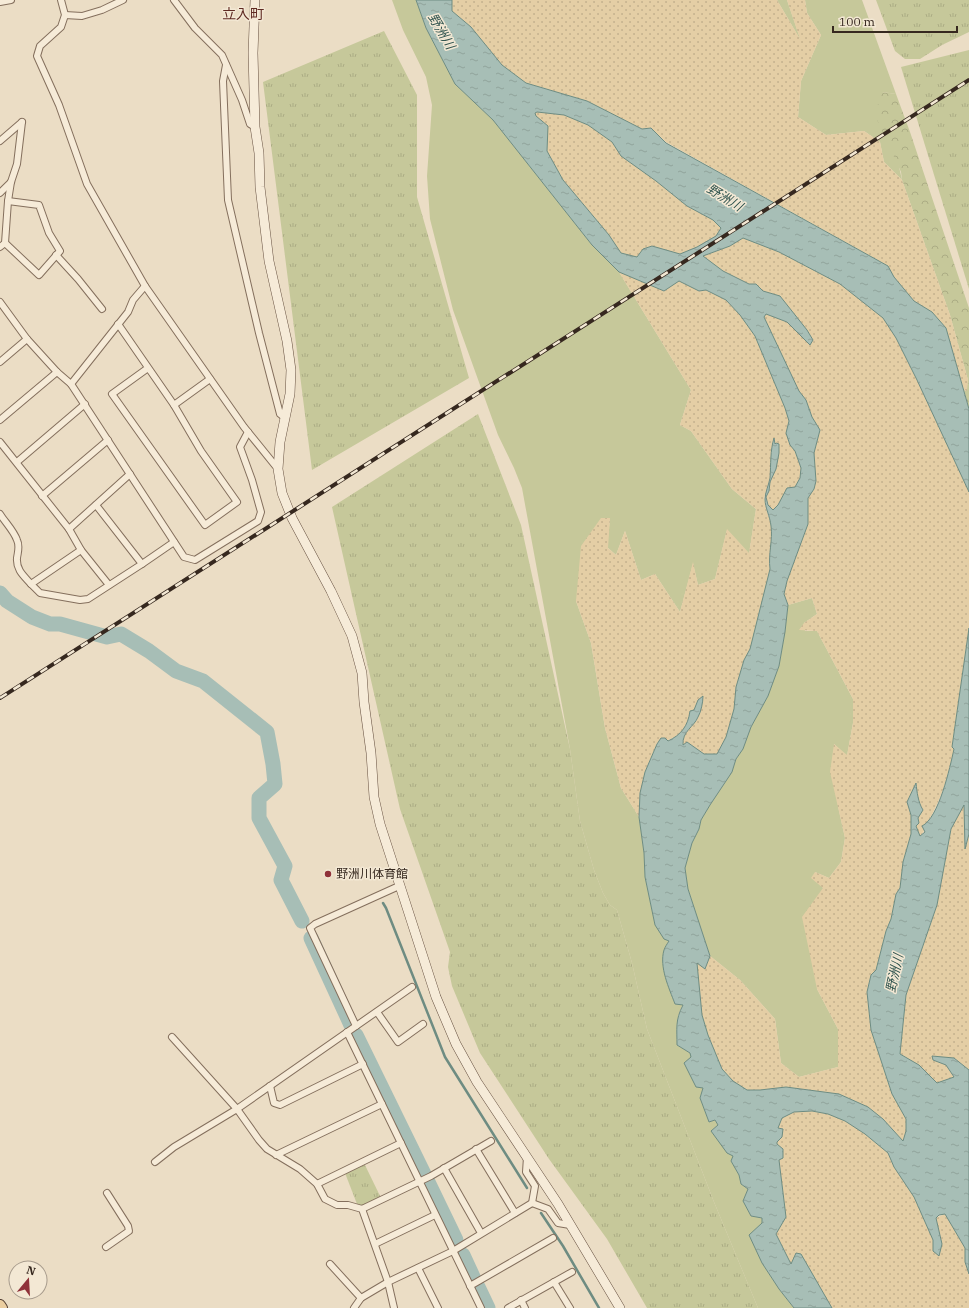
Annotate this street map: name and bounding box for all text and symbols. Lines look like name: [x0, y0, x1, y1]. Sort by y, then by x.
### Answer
district label: 立入町: [222, 5, 264, 23]
scale bar: [833, 8, 957, 34]
water label: 野洲川: [424, 10, 460, 54]
text: 100 m: [839, 14, 875, 29]
water label: 野洲川: [704, 180, 748, 216]
place label: 野洲川体育館: [336, 866, 408, 881]
marker: 野洲川体育館: [323, 869, 333, 879]
water label: 野洲川: [882, 950, 907, 994]
north arrow: [8, 1260, 48, 1300]
text: N: [25, 1262, 38, 1279]

